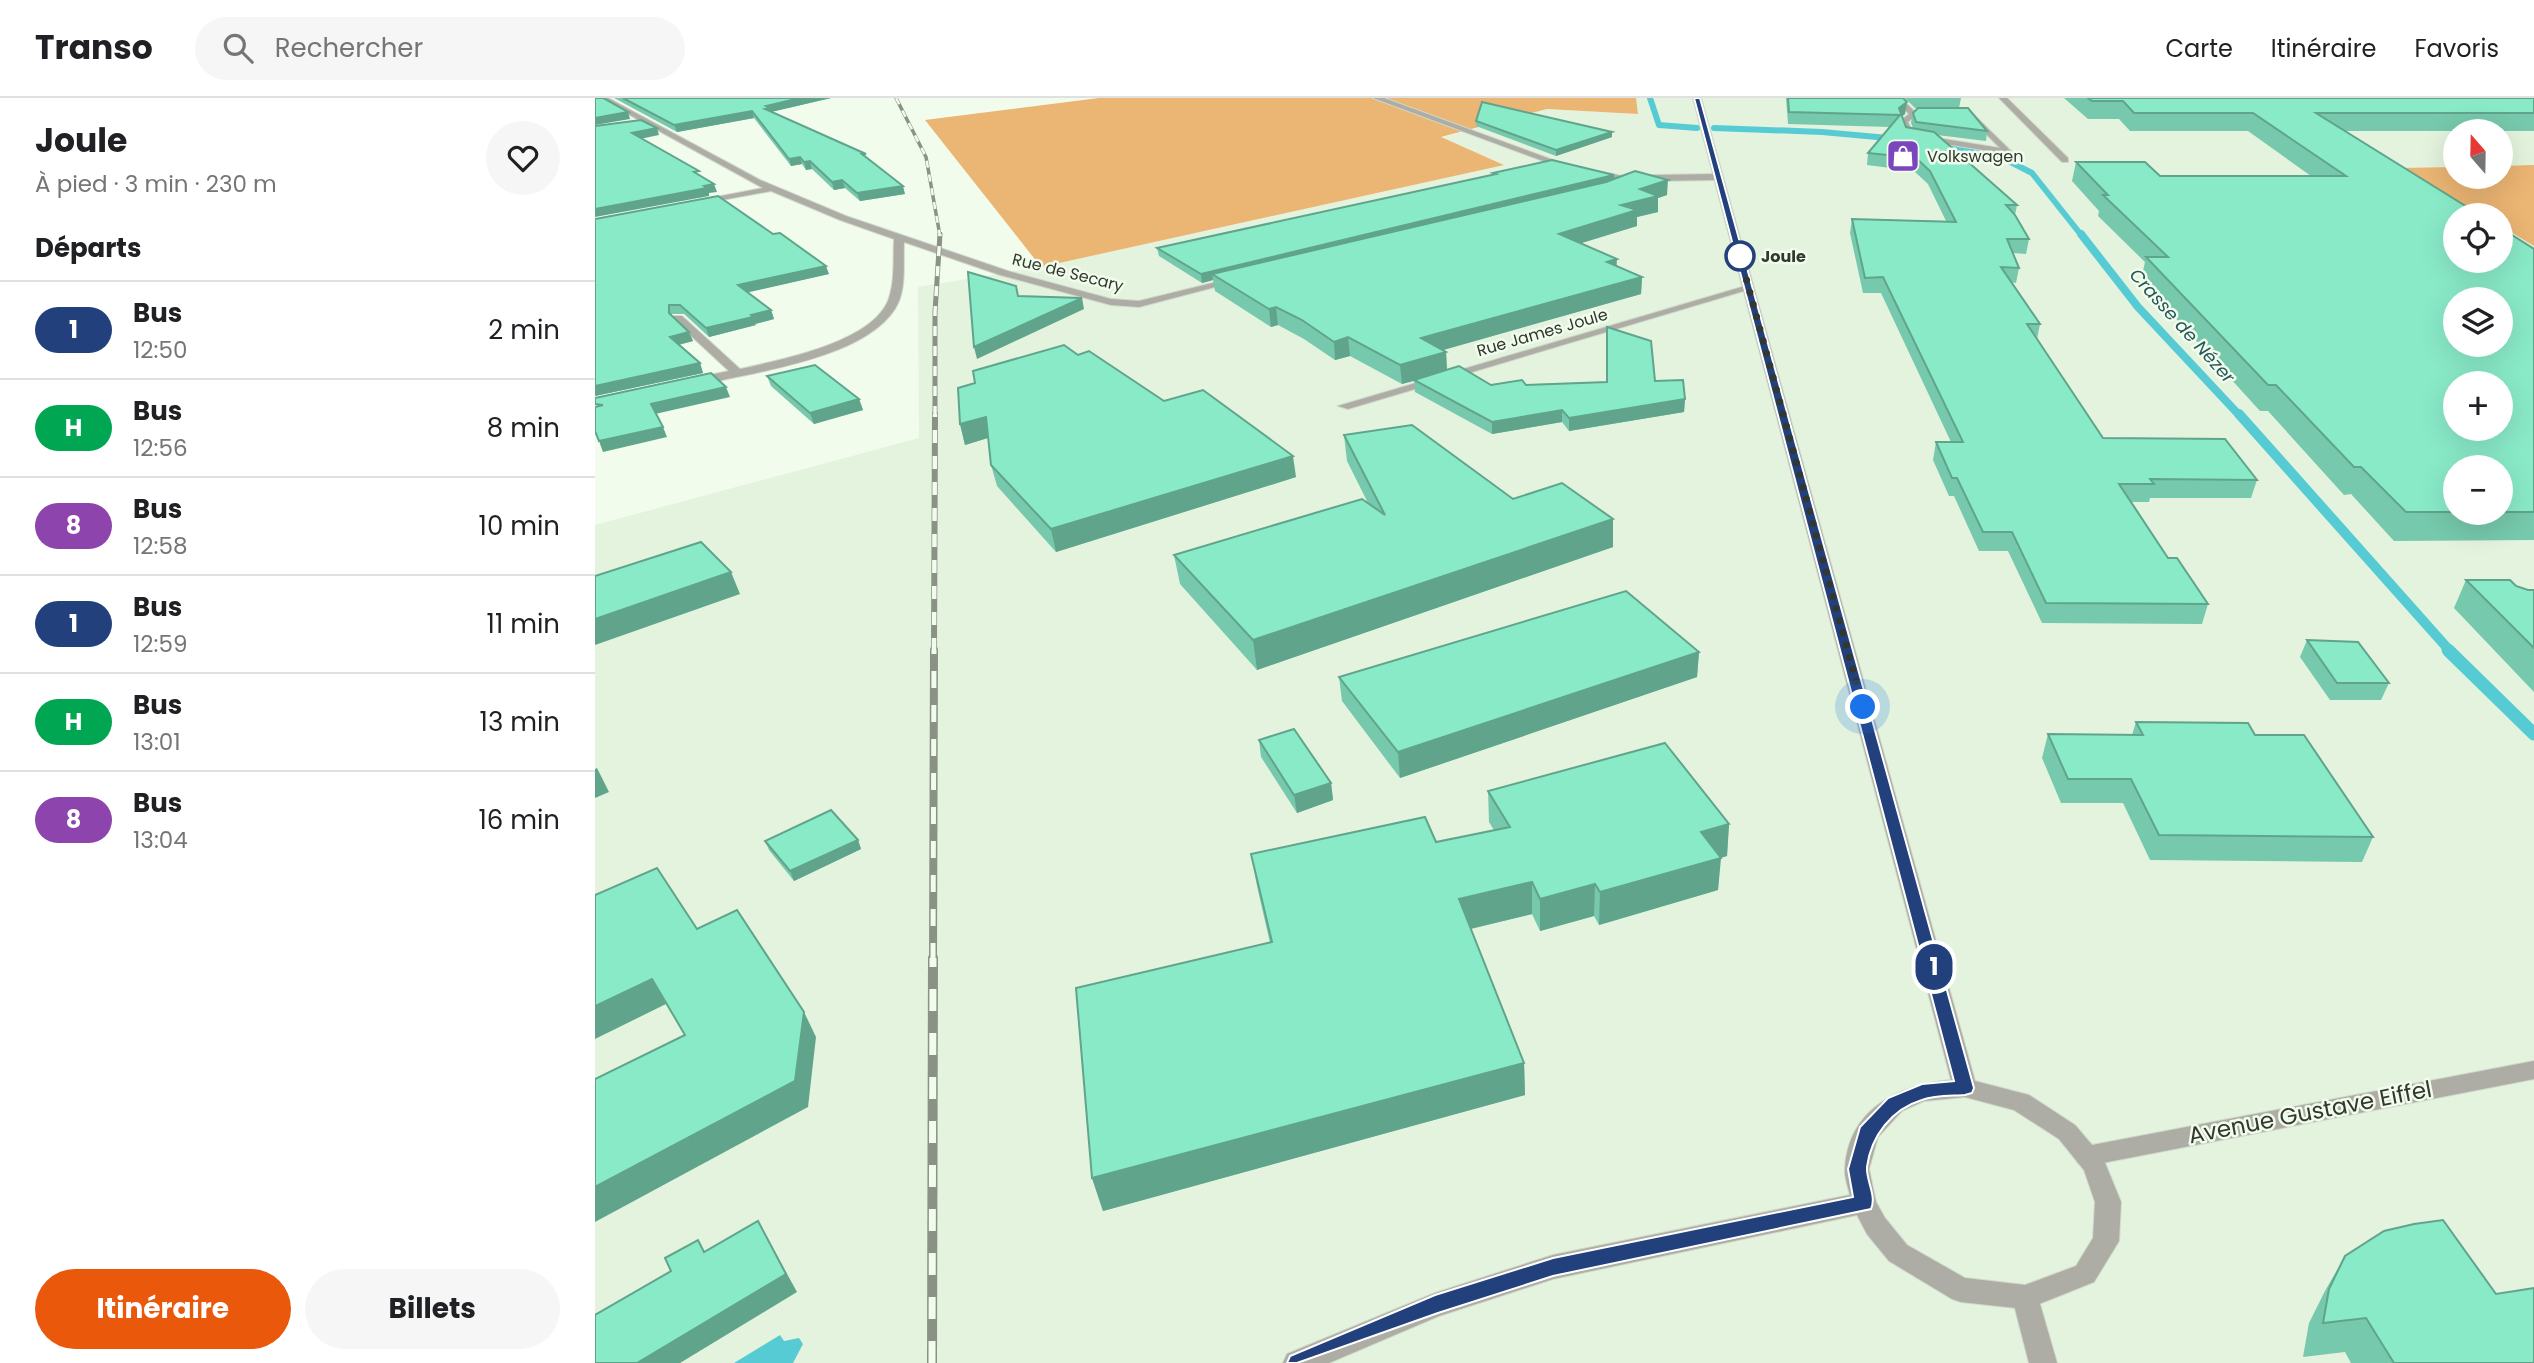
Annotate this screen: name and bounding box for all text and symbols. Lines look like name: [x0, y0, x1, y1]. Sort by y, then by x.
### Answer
search box: [195, 17, 685, 80]
text: Transo: [35, 24, 153, 71]
icon: search: [219, 29, 257, 67]
text: Rechercher: [275, 30, 423, 66]
text: Carte: [2165, 32, 2233, 65]
text: Itinéraire: [2271, 32, 2376, 65]
text: Favoris: [2414, 32, 2499, 65]
text: Joule: [35, 117, 127, 164]
north arrow: [2443, 119, 2513, 189]
map controls: [2443, 119, 2513, 525]
button: heart: [486, 121, 560, 195]
shop icon: Volkswagen: [1884, 137, 1922, 175]
place label: Volkswagen: [1927, 145, 2024, 168]
text: À pied · 3 min · 230 m: [35, 168, 277, 200]
button: locate: [2443, 203, 2513, 273]
text: Départs: [35, 230, 141, 266]
marker: Joule: [1725, 241, 1755, 271]
place label: Joule: [1761, 245, 1806, 268]
street label: Rue de Secary: [1010, 248, 1126, 297]
water label: Crasse de Nézer: [2124, 263, 2242, 389]
button: layers: [2443, 287, 2513, 357]
text: Bus: [133, 295, 182, 331]
street label: Rue James Joule: [1474, 303, 1610, 362]
text: 2 min: [488, 312, 560, 348]
text: 1: [69, 313, 78, 346]
text: 12:50: [133, 334, 187, 366]
button: +: [2443, 371, 2513, 441]
text: Bus: [133, 393, 182, 429]
text: 8 min: [487, 410, 560, 446]
text: H: [65, 411, 82, 444]
text: 12:56: [133, 432, 188, 464]
button: −: [2443, 455, 2513, 525]
text: Bus: [133, 491, 182, 527]
text: 10 min: [479, 508, 560, 544]
text: 8: [66, 509, 81, 542]
text: 12:58: [133, 530, 187, 562]
text: Bus: [133, 589, 182, 625]
text: 11 min: [487, 606, 560, 642]
text: 1: [69, 607, 78, 640]
text: 12:59: [133, 628, 187, 660]
text: Bus: [133, 687, 182, 723]
your location: [1845, 689, 1880, 724]
text: 13 min: [480, 704, 560, 740]
text: H: [65, 705, 82, 738]
text: 13:01: [133, 726, 181, 758]
text: Bus: [133, 785, 182, 821]
text: 16 min: [478, 802, 560, 838]
text: 8: [66, 803, 81, 836]
text: 13:04: [133, 824, 188, 856]
line badge: 1: [1911, 944, 1957, 990]
text: 1: [1929, 950, 1939, 983]
street label: Avenue Gustave Eiffel: [2186, 1073, 2434, 1151]
button: Itinéraire: [35, 1269, 291, 1349]
button: Billets: [305, 1269, 560, 1349]

